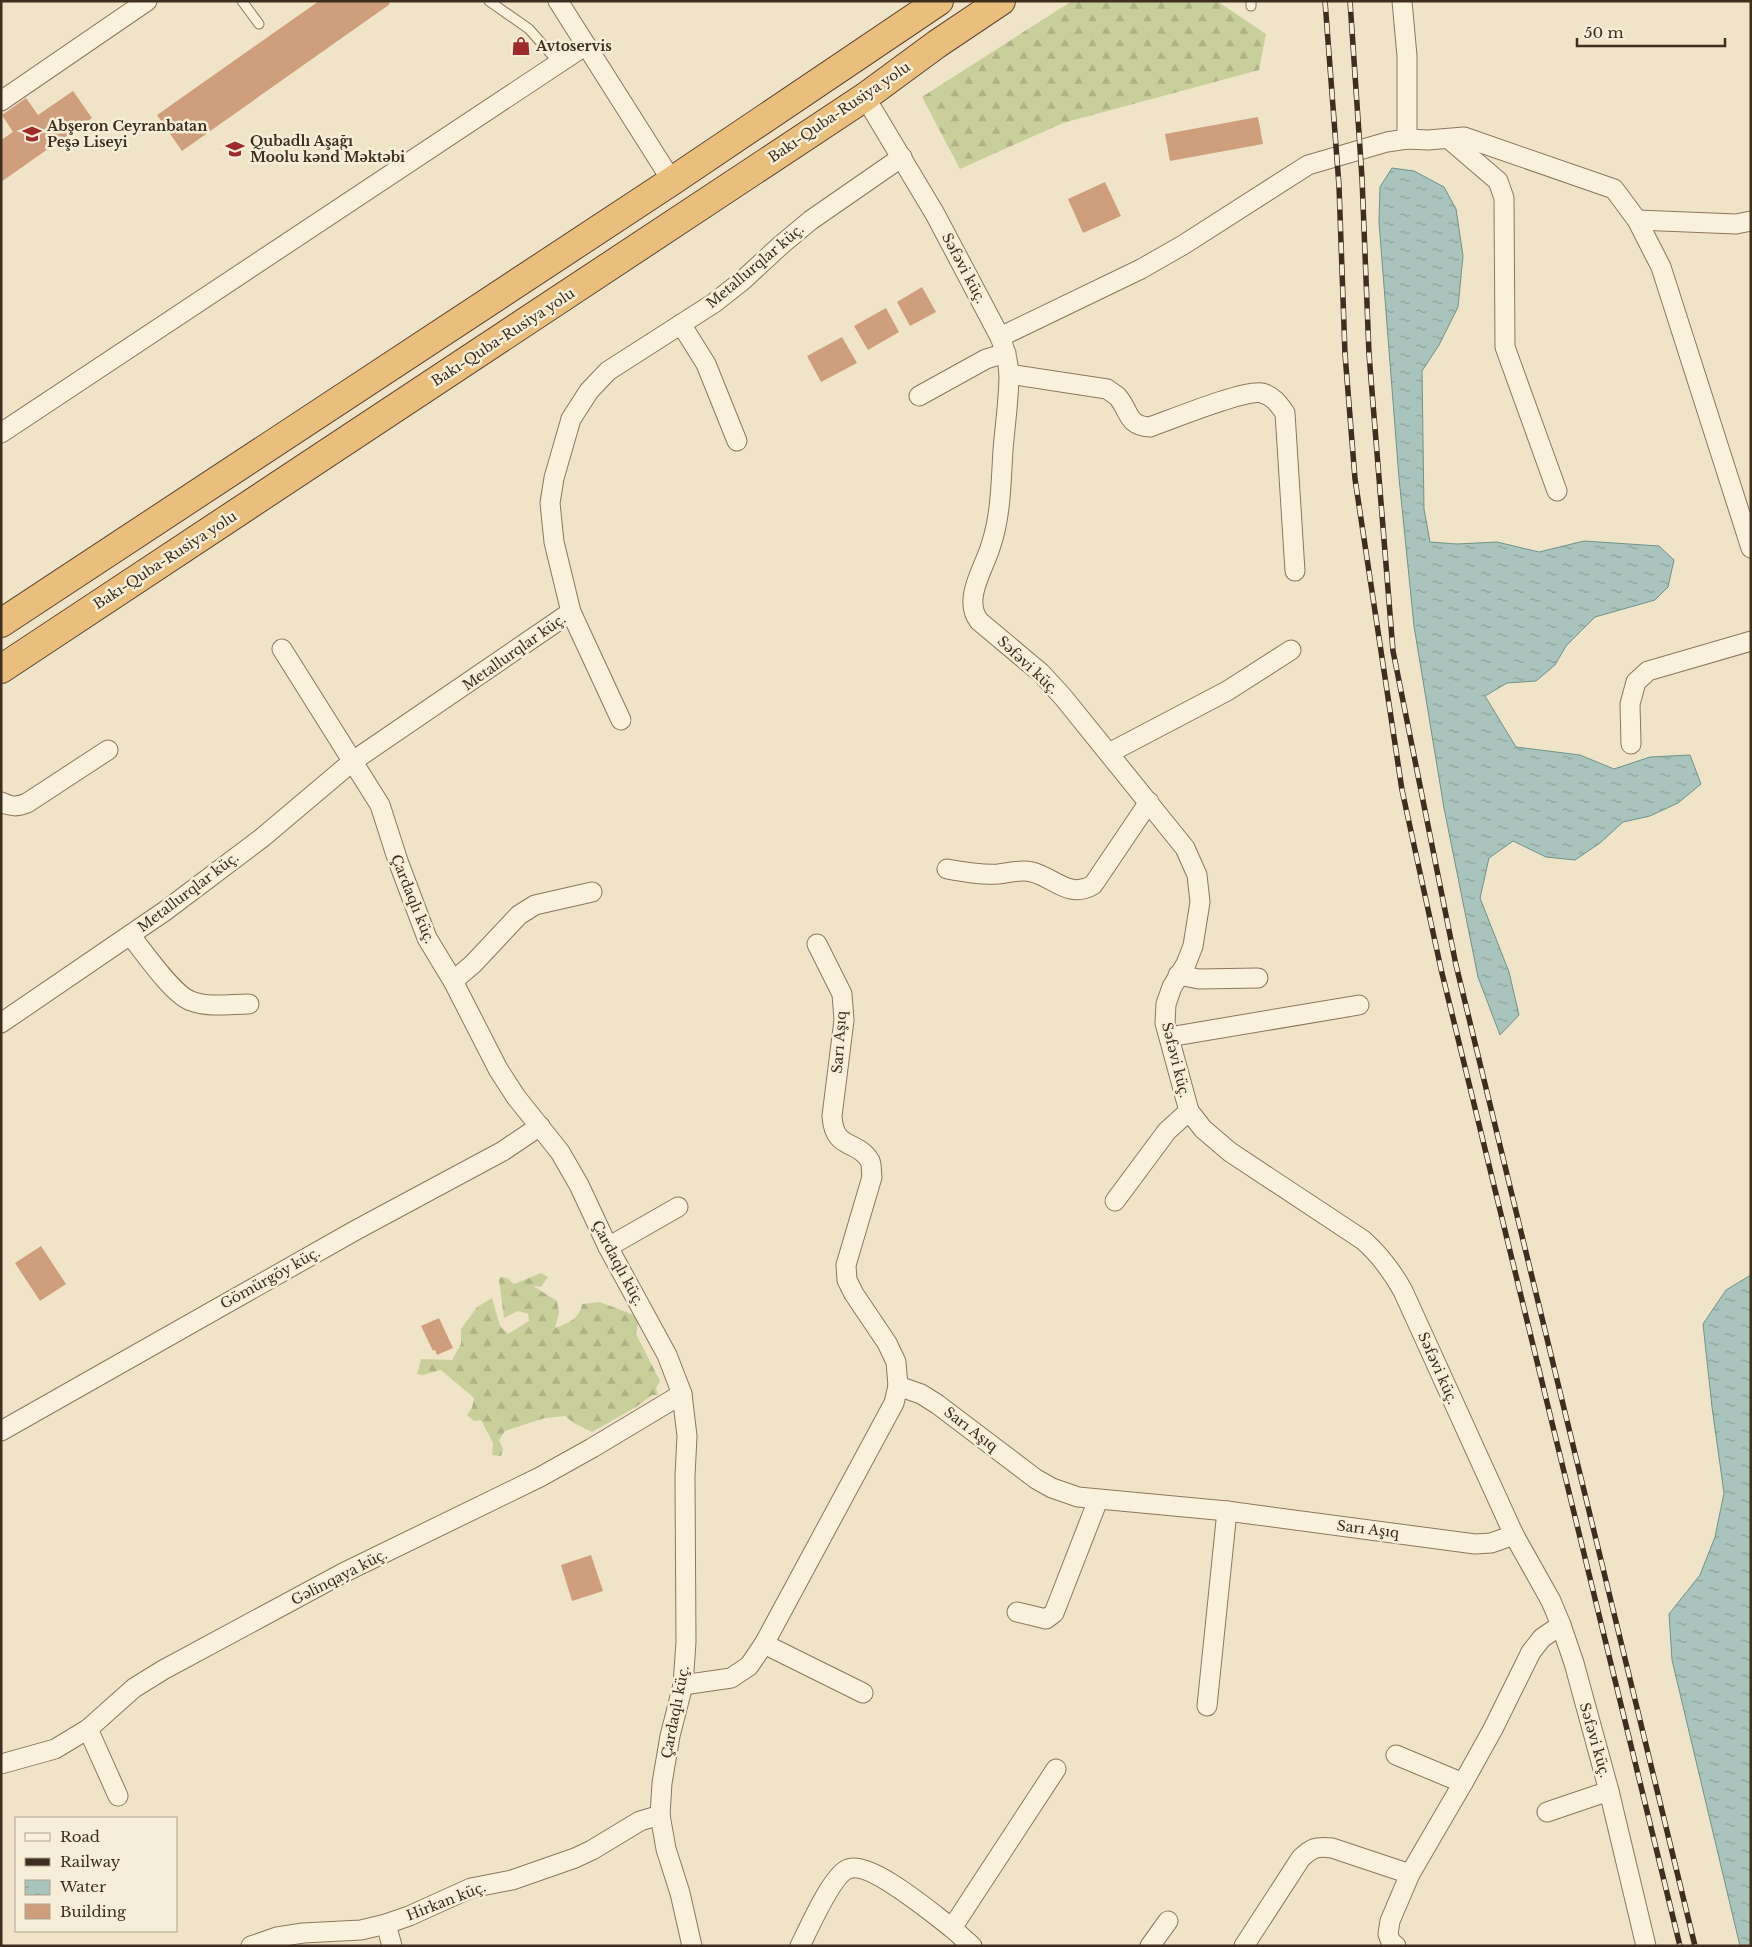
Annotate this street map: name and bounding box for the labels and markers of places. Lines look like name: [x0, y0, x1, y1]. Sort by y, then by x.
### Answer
shop icon: Avtoservis: [510, 35, 532, 57]
place label: Avtoservis: [535, 37, 612, 55]
place label: Abşeron Ceyranbatan Peşə Liseyi: [46, 117, 207, 151]
school or university icon: Abşeron Ceyranbatan Peşə Liseyi: [21, 123, 43, 145]
place label: Qubadlı Aşağı Moolu kənd Məktəbi: [250, 132, 405, 166]
school or university icon: Qubadlı Aşağı Moolu kənd Məktəbi: [224, 138, 246, 160]

